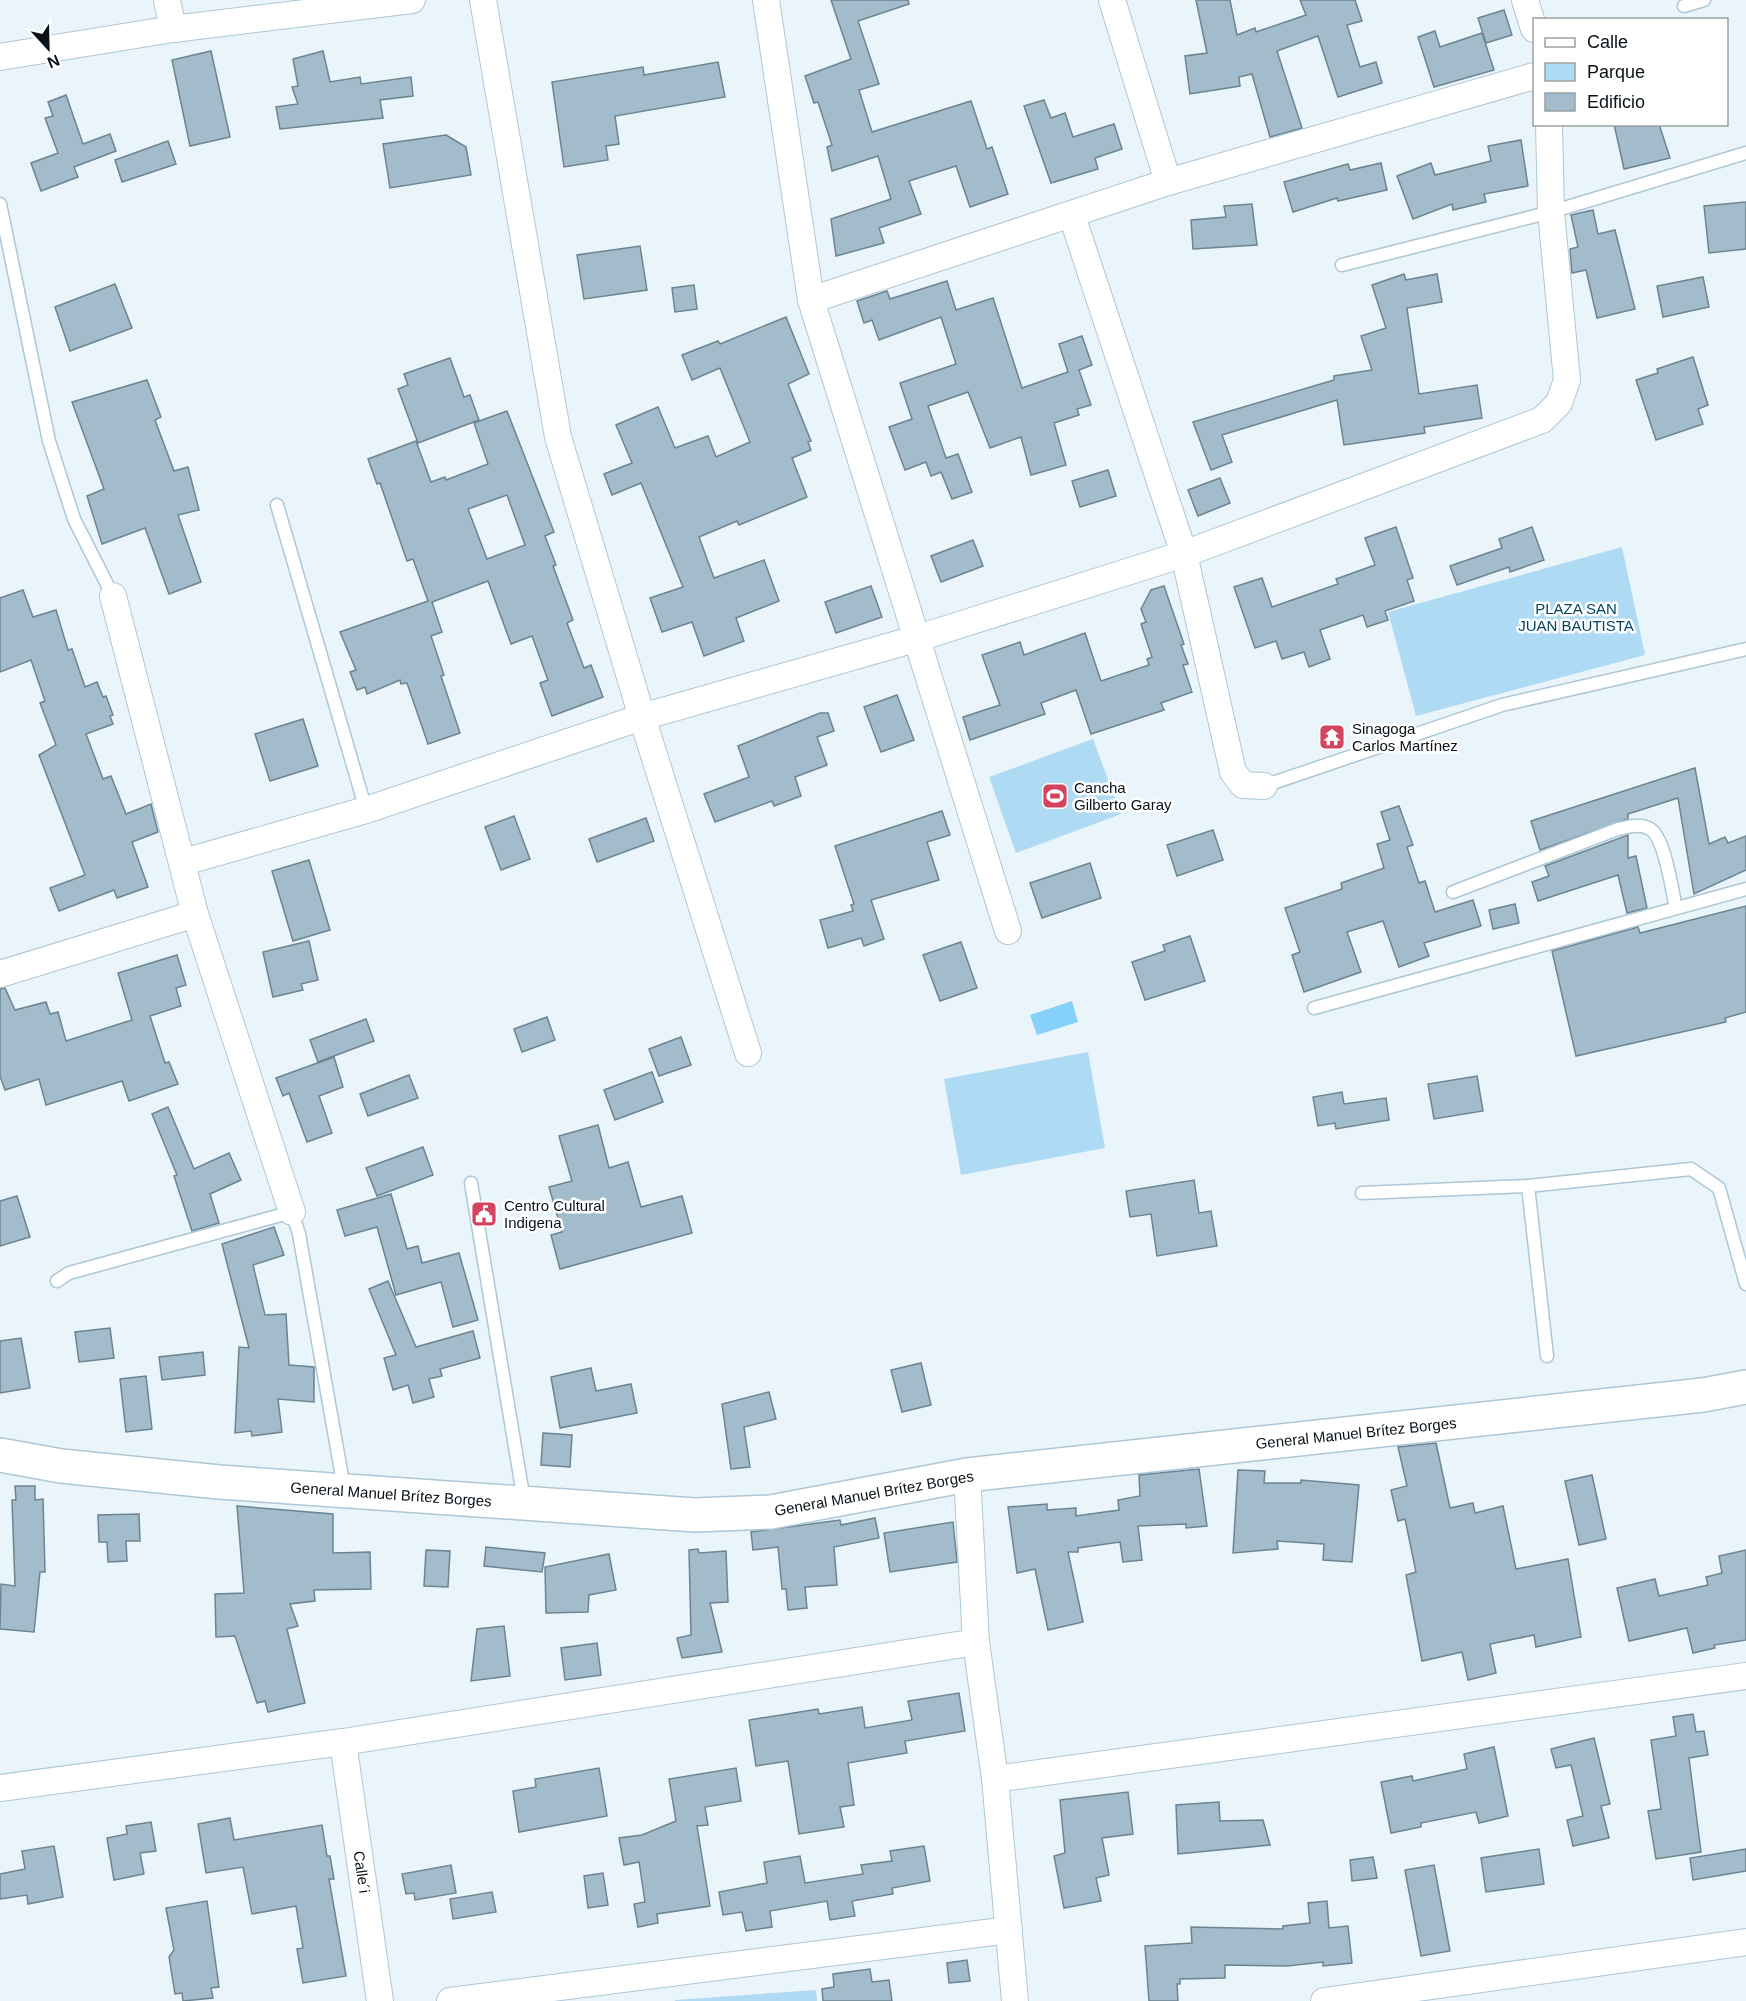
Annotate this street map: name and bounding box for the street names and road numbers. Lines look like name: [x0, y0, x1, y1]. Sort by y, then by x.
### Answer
street label: General Manuel Brítez Borges: [1255, 1414, 1457, 1452]
street label: General Manuel Brítez Borges: [773, 1467, 975, 1519]
street label: General Manuel Brítez Borges: [290, 1478, 492, 1510]
street label: Calle´i: [351, 1850, 373, 1894]

